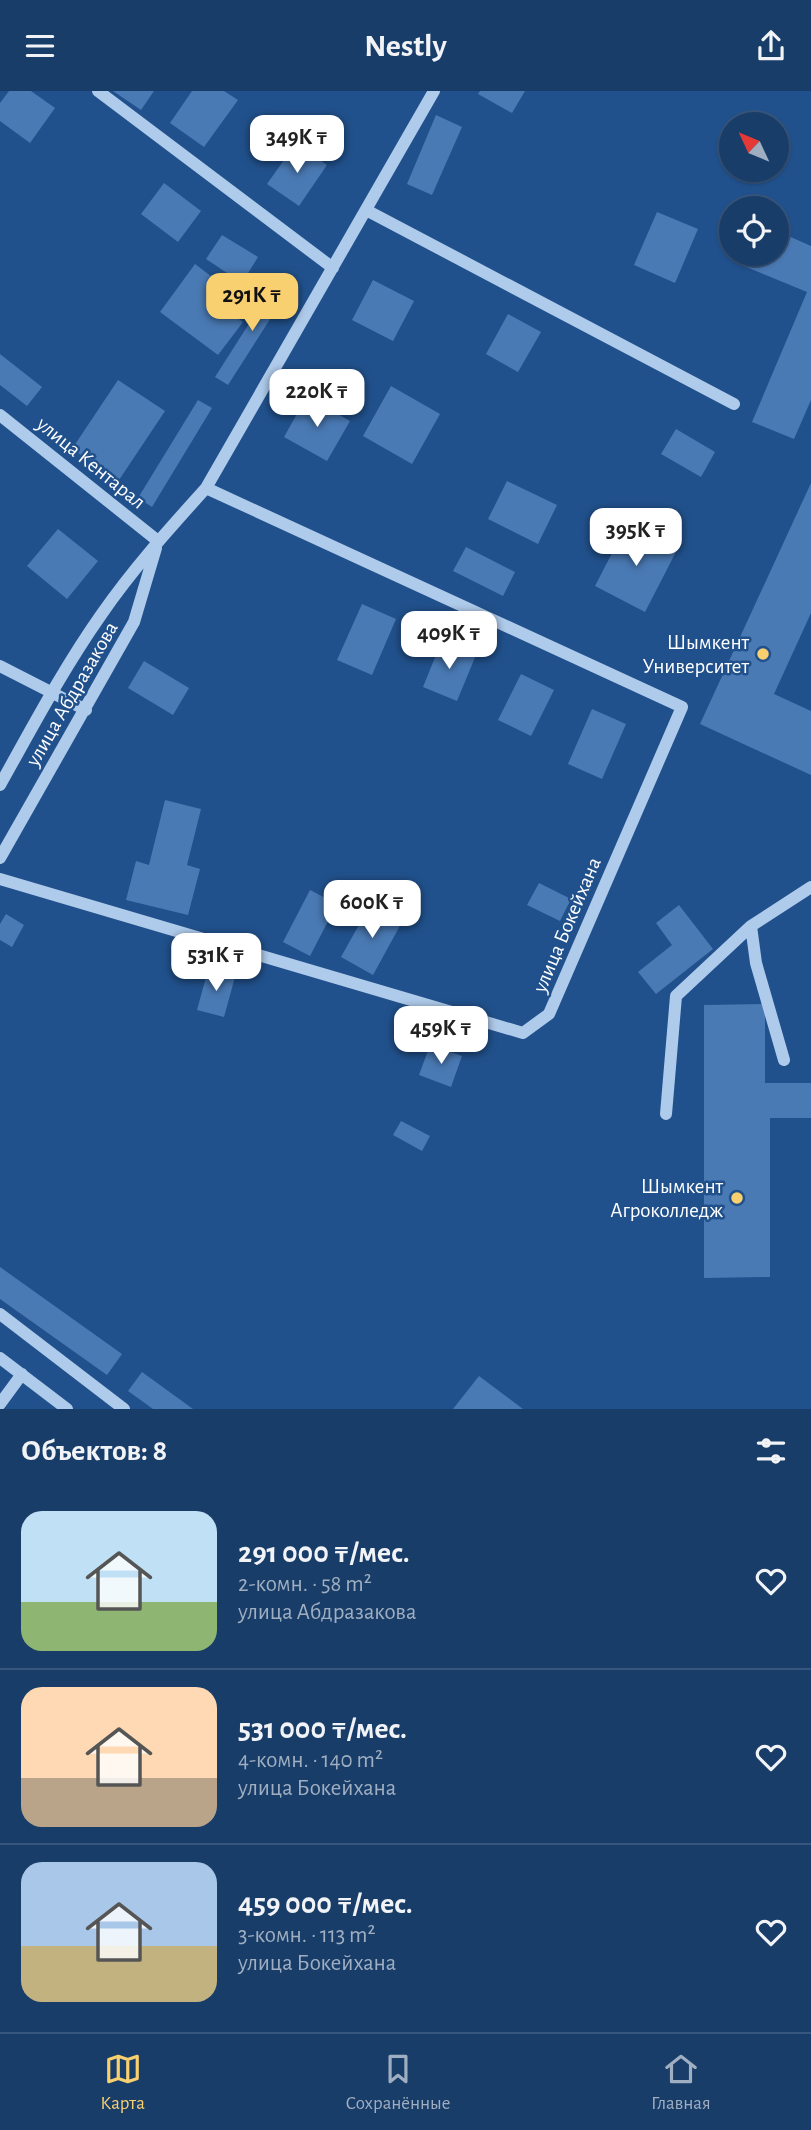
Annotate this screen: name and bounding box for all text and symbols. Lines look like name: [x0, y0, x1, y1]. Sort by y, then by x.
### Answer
icon: menu: [21, 27, 59, 65]
icon: share: [752, 27, 790, 65]
text: Nestly: [364, 30, 447, 62]
north arrow: [719, 112, 789, 182]
map controls: [719, 112, 789, 266]
pin: 349K ₸: [240, 115, 354, 175]
text: 349K ₸: [266, 126, 328, 149]
button: locate: [719, 196, 789, 266]
pin: 291K ₸: [195, 273, 309, 333]
text: 291K ₸: [222, 284, 282, 307]
pin: 220K ₸: [260, 369, 374, 429]
text: 220K ₸: [285, 380, 349, 403]
street label: улица Кентарал: [32, 412, 149, 513]
pin: 395K ₸: [579, 509, 693, 568]
text: 395K ₸: [606, 519, 666, 542]
pin: 409K ₸: [392, 611, 506, 671]
street label: улица Абдразакова: [22, 618, 122, 771]
text: 409K ₸: [417, 622, 481, 645]
place label: Шымкент Университет: [642, 632, 749, 677]
marker: Шымкент Университет: [755, 646, 771, 662]
street label: улица Бокейхана: [529, 854, 605, 997]
pin: 600K ₸: [315, 881, 429, 940]
text: 600K ₸: [340, 891, 404, 914]
pin: 531K ₸: [159, 933, 273, 993]
text: 531K ₸: [187, 944, 245, 967]
pin: 459K ₸: [384, 1007, 498, 1066]
text: 459K ₸: [410, 1017, 472, 1040]
place label: Шымкент Агроколледж: [610, 1176, 723, 1221]
marker: Шымкент Агроколледж: [729, 1190, 745, 1206]
icon: filters: [752, 1432, 790, 1470]
text: Объектов: 8: [21, 1436, 167, 1466]
text: 291 000 ₸/мес.: [238, 1538, 410, 1568]
icon: home: [77, 1539, 161, 1623]
icon: heart: [752, 1562, 790, 1600]
text: 2-комн. · 58 m²: [238, 1573, 372, 1596]
text: улица Абдразакова: [238, 1601, 417, 1624]
text: 531 000 ₸/мес.: [238, 1714, 407, 1744]
icon: home: [77, 1715, 161, 1799]
icon: heart: [752, 1738, 790, 1776]
text: 4-комн. · 140 m²: [238, 1749, 383, 1772]
text: улица Бокейхана: [238, 1777, 396, 1800]
text: 459 000 ₸/мес.: [238, 1889, 413, 1919]
icon: home: [77, 1890, 161, 1974]
icon: heart: [752, 1913, 790, 1951]
text: 3-комн. · 113 m²: [238, 1924, 376, 1947]
text: улица Бокейхана: [238, 1952, 396, 1975]
tab: Карта: [100, 2050, 145, 2115]
tab: Сохранённые: [345, 2050, 450, 2115]
tab: Главная: [651, 2050, 711, 2115]

